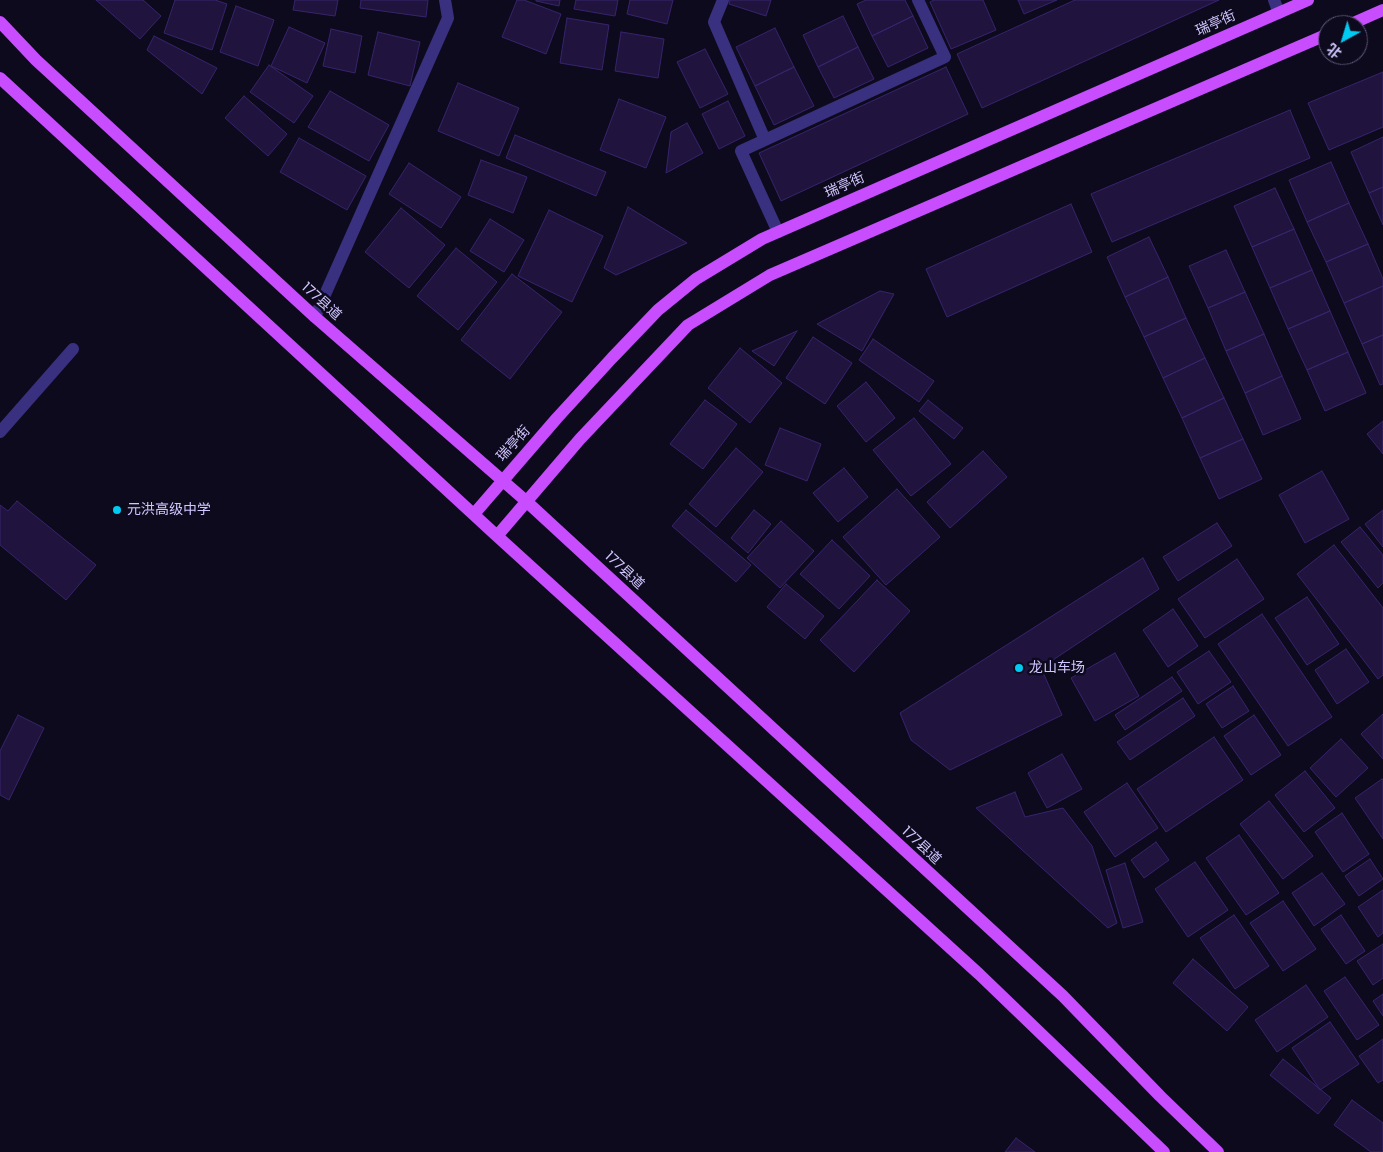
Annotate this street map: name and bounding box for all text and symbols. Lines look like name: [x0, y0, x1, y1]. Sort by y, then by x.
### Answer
street label: 瑞亭街: [1193, 8, 1239, 40]
north arrow: [1318, 15, 1368, 65]
text: 北: [1322, 39, 1346, 63]
street label: 瑞亭街: [822, 170, 868, 202]
street label: 177县道: [298, 280, 344, 324]
street label: 瑞亭街: [494, 423, 534, 465]
place label: 元洪高级中学: [127, 502, 211, 518]
marker: 元洪高级中学: [111, 504, 123, 516]
street label: 177县道: [601, 549, 647, 593]
place label: 龙山车场: [1029, 660, 1085, 676]
marker: 龙山车场: [1013, 662, 1025, 674]
street label: 177县道: [898, 824, 944, 868]

